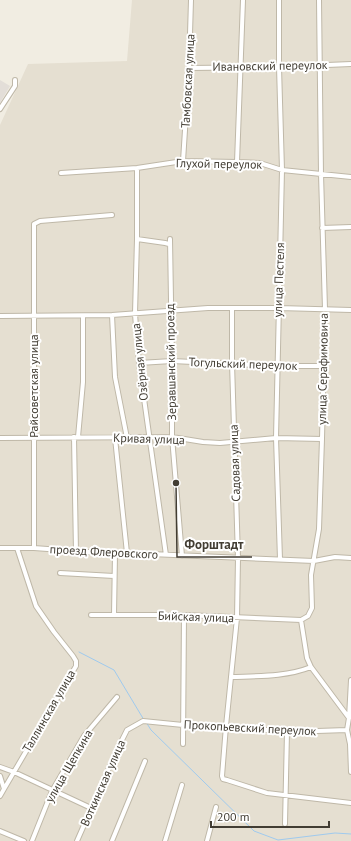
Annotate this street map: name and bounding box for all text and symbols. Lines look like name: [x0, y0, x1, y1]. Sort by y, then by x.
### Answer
street label: Тамбовская улица: [178, 33, 197, 129]
street label: Ивановский переулок: [212, 57, 328, 74]
street label: Глухой переулок: [176, 155, 263, 172]
street label: улица Пестеля: [270, 242, 287, 318]
street label: Зеравшанский проезд: [162, 303, 179, 421]
street label: улица Серафимовича: [314, 313, 331, 425]
street label: Озёрная улица: [128, 322, 151, 402]
street label: Райсоветская улица: [26, 334, 41, 438]
street label: Тогульский переулок: [188, 354, 298, 373]
street label: Садовая улица: [226, 424, 243, 502]
street label: Кривая улица: [113, 430, 185, 447]
callout: Форштадт: [177, 532, 252, 557]
text: Форштадт: [185, 536, 244, 553]
street label: проезд Флеровского: [49, 541, 159, 562]
street label: Бийская улица: [158, 608, 234, 625]
street label: Таллинская улица: [19, 667, 78, 755]
street label: Прокопьевский переулок: [183, 717, 317, 738]
street label: улица Щепкина: [42, 727, 96, 805]
street label: Воткинская улица: [77, 737, 128, 828]
scale bar: [211, 803, 329, 829]
text: 200 m: [217, 809, 250, 824]

